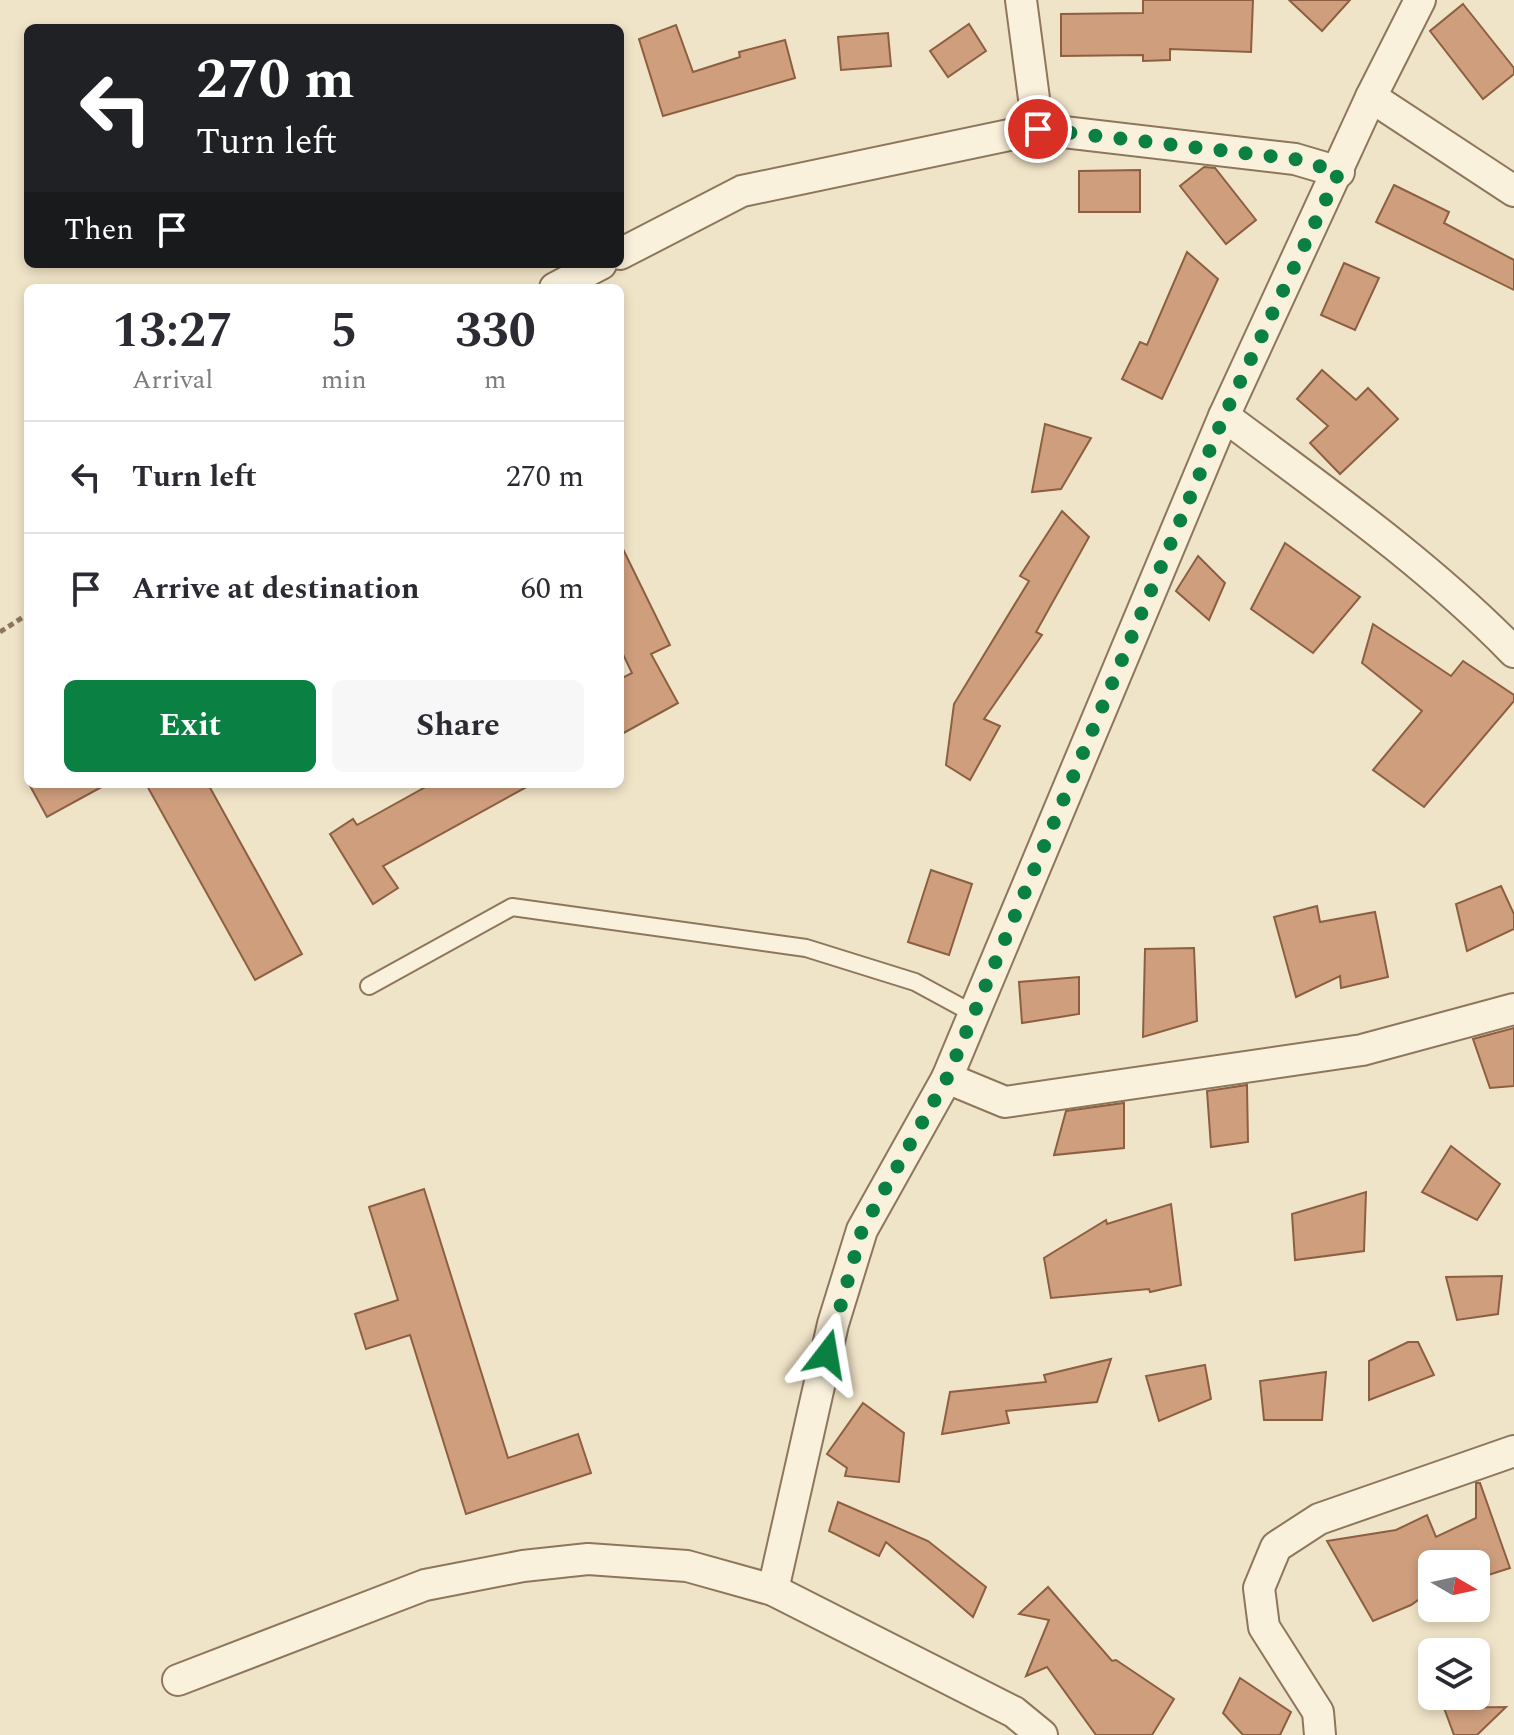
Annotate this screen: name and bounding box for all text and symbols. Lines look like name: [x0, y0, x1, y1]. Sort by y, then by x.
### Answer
text: 270 m: [196, 38, 355, 123]
icon: left: [64, 56, 168, 160]
pin: [1004, 95, 1072, 163]
icon: arrive: [1016, 107, 1060, 151]
text: Turn left: [196, 115, 337, 170]
text: Then: [64, 207, 134, 253]
icon: arrive: [150, 208, 194, 252]
text: 13:27: [112, 295, 233, 368]
text: 5: [330, 295, 357, 368]
text: 330: [455, 295, 536, 368]
text: Arrival: [132, 360, 213, 400]
text: min: [321, 360, 367, 400]
text: m: [484, 360, 506, 400]
text: Turn left: [132, 454, 257, 500]
text: 270 m: [506, 454, 584, 500]
icon: left: [64, 455, 108, 499]
text: Arrive at destination: [132, 566, 419, 612]
text: 60 m: [521, 566, 584, 612]
icon: arrive: [64, 567, 108, 611]
button: Exit: [64, 680, 316, 772]
button: Share: [332, 680, 584, 772]
position arrow: [785, 1312, 869, 1396]
north arrow: [1418, 1550, 1490, 1622]
map controls: [1418, 1550, 1490, 1710]
button: layers: [1418, 1638, 1490, 1710]

